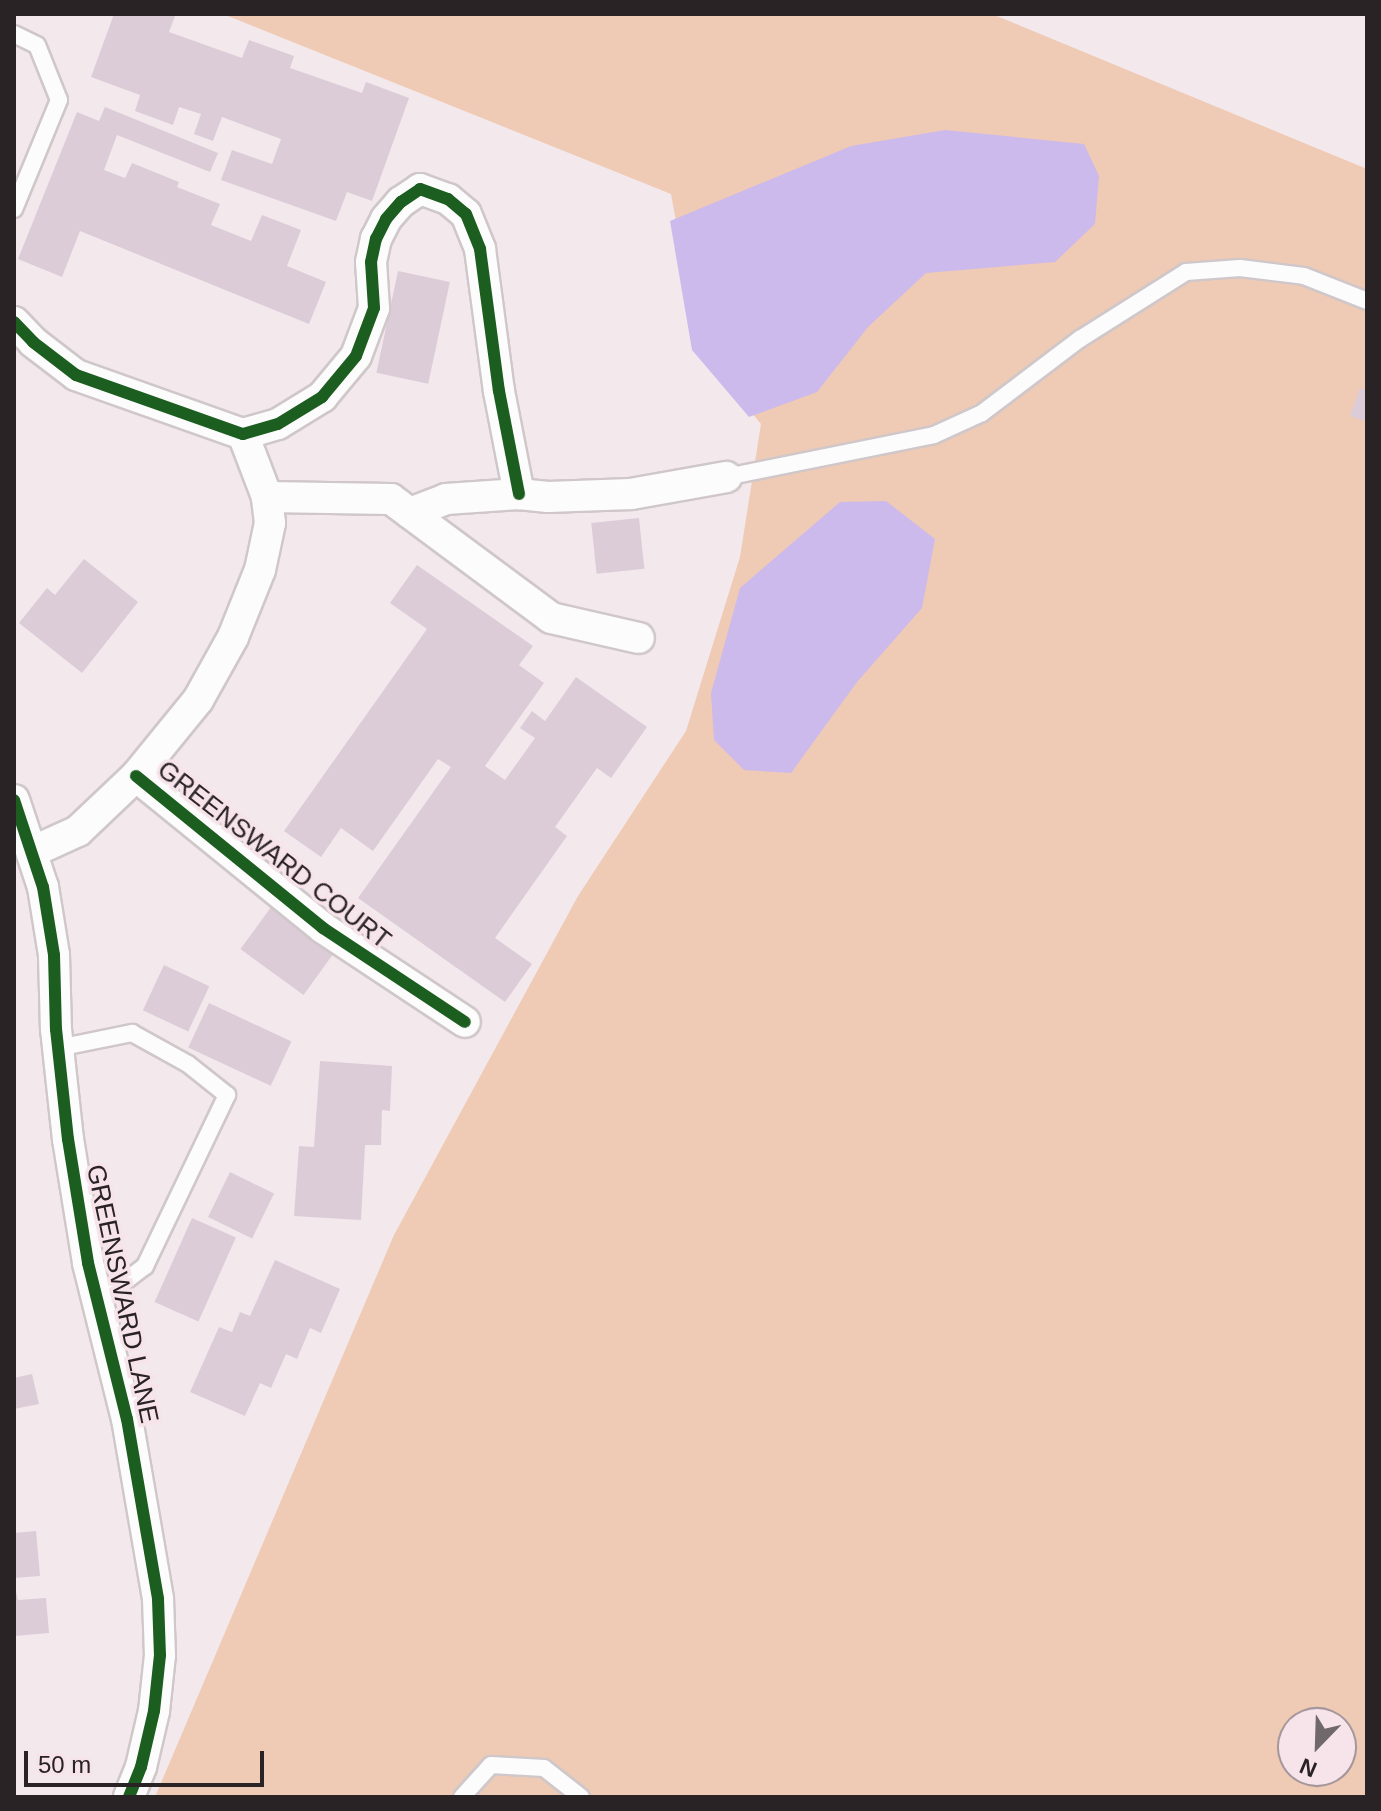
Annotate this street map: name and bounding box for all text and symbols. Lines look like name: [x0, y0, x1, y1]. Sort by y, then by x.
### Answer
street label: GREENSWARD COURT: [151, 754, 397, 956]
street label: GREENSWARD LANE: [79, 1162, 165, 1426]
north arrow: [1277, 1707, 1357, 1787]
scale bar: [28, 1735, 268, 1785]
text: 50 m: [38, 1751, 91, 1778]
text: N: [1296, 1753, 1320, 1782]

